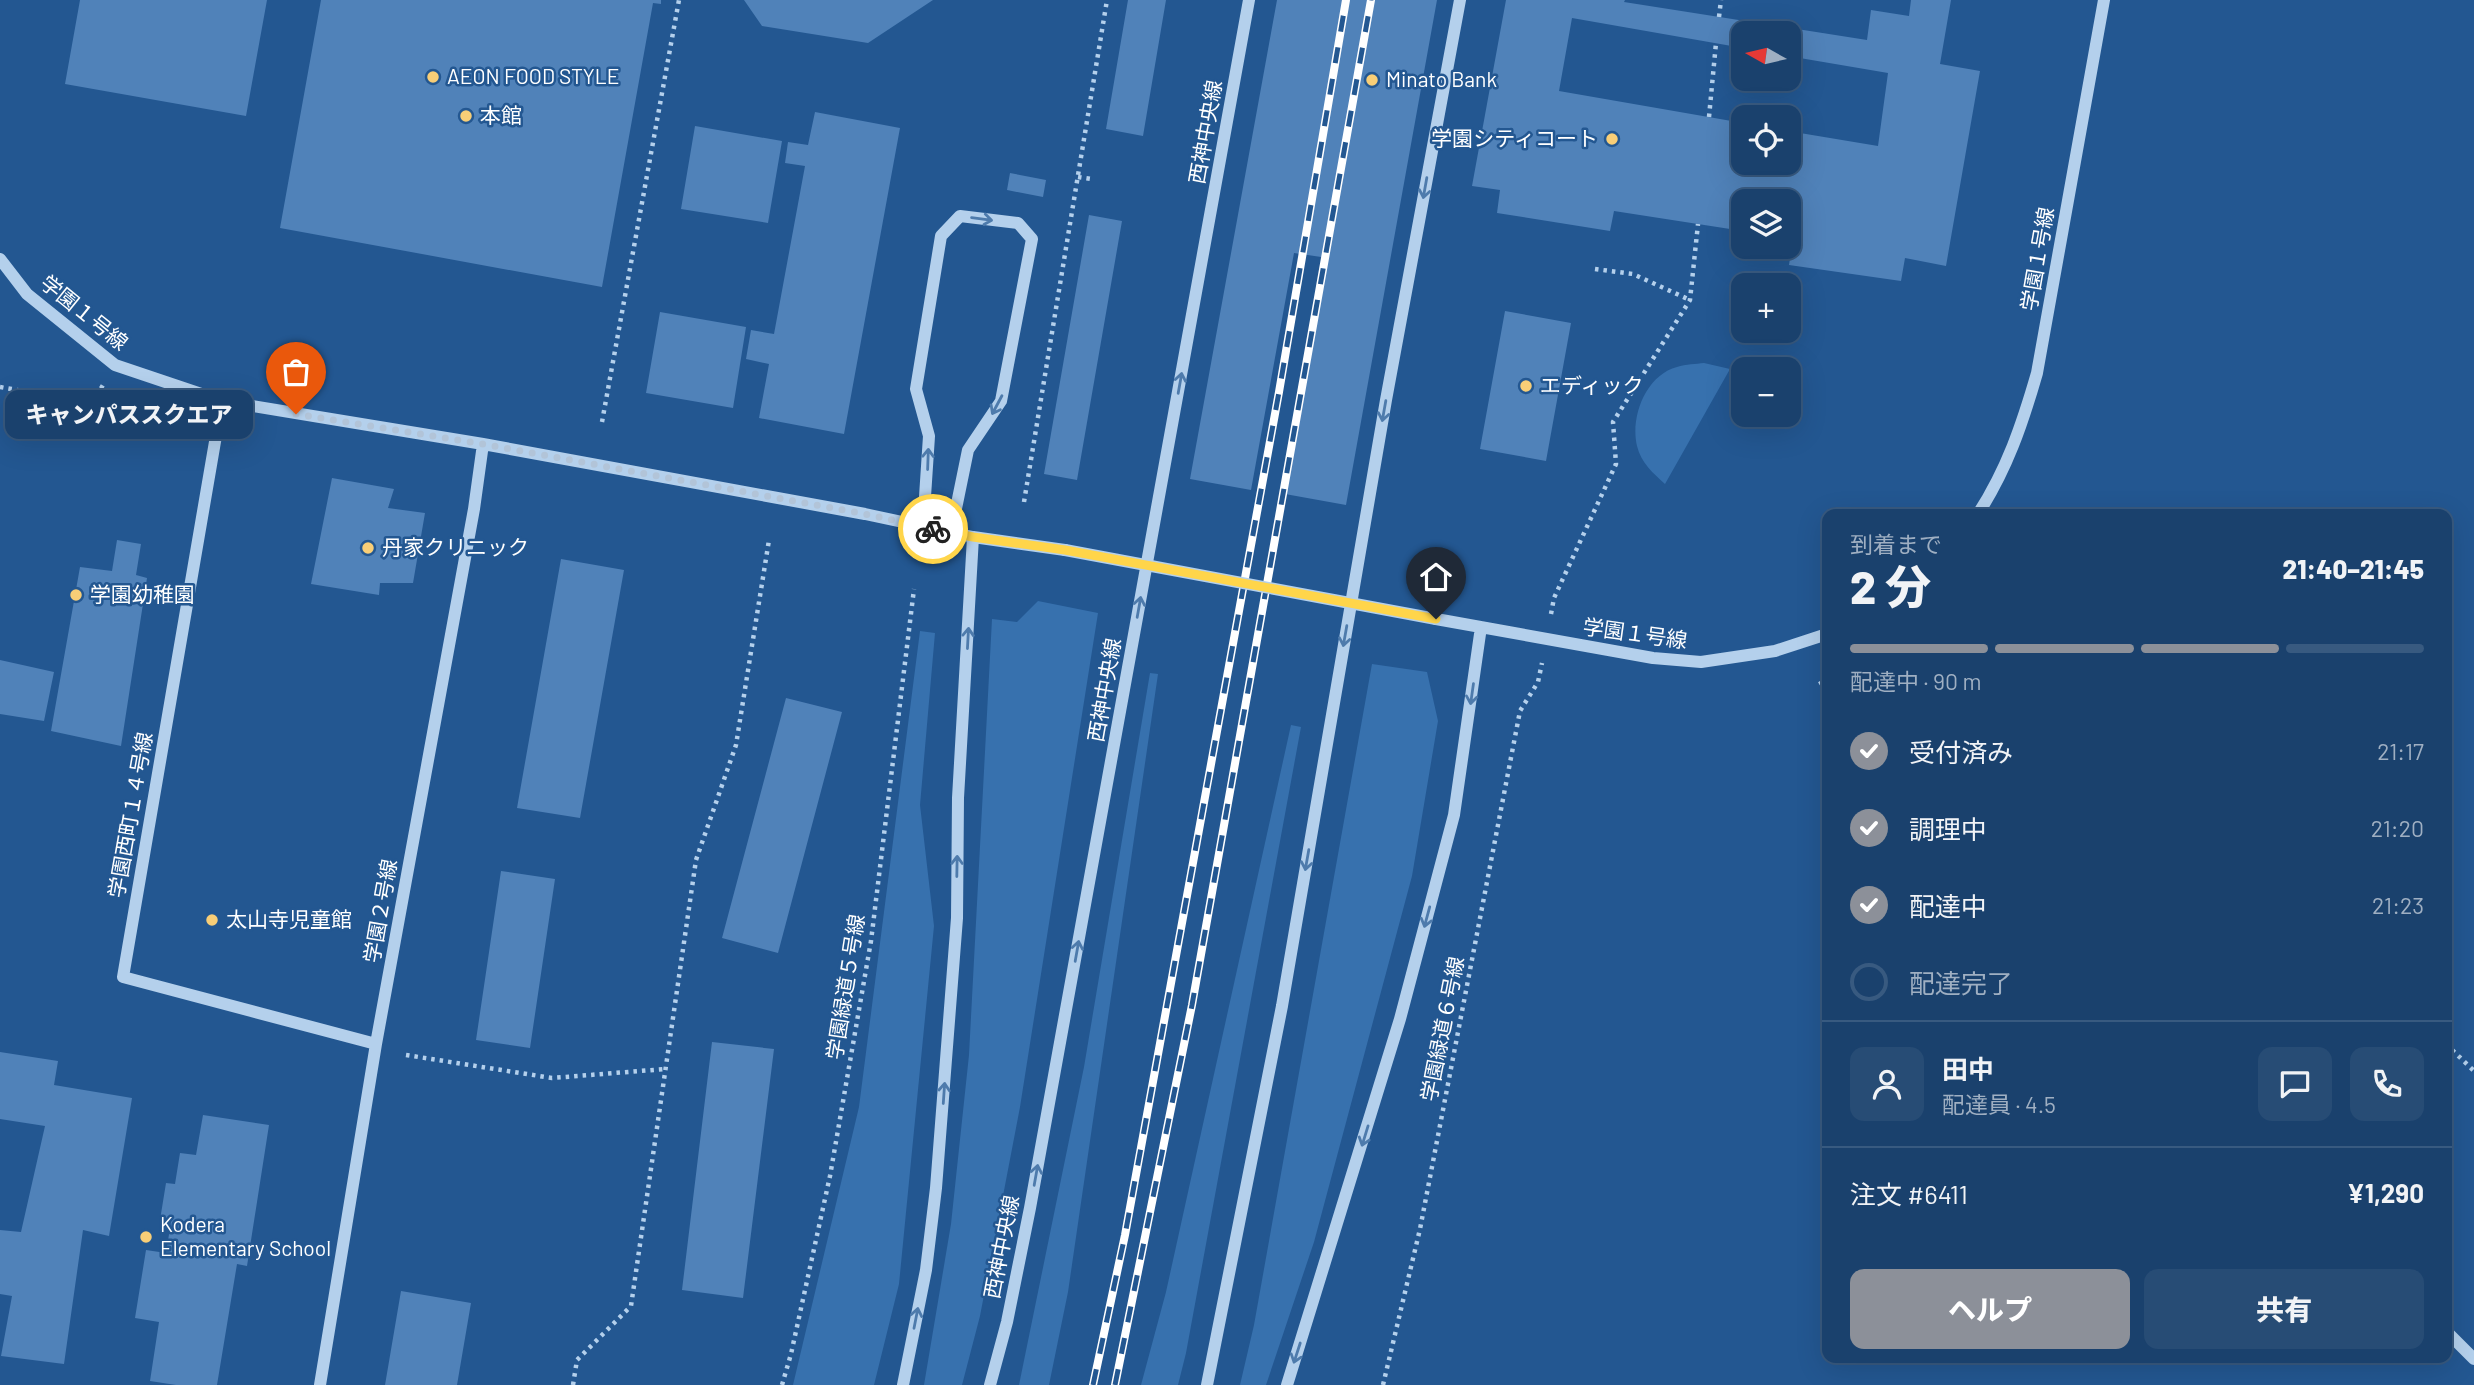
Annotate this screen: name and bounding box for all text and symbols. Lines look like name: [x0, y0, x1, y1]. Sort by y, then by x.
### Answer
north arrow: [1731, 21, 1801, 91]
map controls: [1731, 21, 1801, 427]
place label: AEON FOOD STYLE: [447, 63, 619, 88]
place label: Minato Bank: [1386, 66, 1497, 91]
marker: AEON FOOD STYLE: [425, 69, 441, 85]
marker: Minato Bank: [1364, 72, 1380, 88]
street label: 西神中央線: [1183, 78, 1226, 186]
place label: 本館: [480, 102, 522, 127]
button: locate: [1731, 105, 1801, 175]
marker: 本館: [458, 108, 474, 124]
place label: 学園シティコート: [1431, 125, 1598, 150]
marker: 学園シティコート: [1604, 131, 1620, 147]
one-way arrow: [1418, 176, 1431, 199]
button: layers: [1731, 189, 1801, 259]
street label: 学園１号線: [2015, 205, 2058, 313]
one-way arrow: [970, 213, 993, 226]
street label: 学園１号線: [36, 269, 134, 355]
button: +: [1731, 273, 1801, 343]
pin: [266, 342, 326, 414]
icon: bag: [277, 353, 315, 391]
button: −: [1731, 357, 1801, 427]
one-way arrow: [1174, 372, 1187, 395]
place label: エディック: [1540, 372, 1644, 397]
marker: エディック: [1518, 378, 1534, 394]
callout: キャンパススクエア: [5, 390, 254, 438]
one-way arrow: [989, 394, 1003, 415]
one-way arrow: [1377, 399, 1390, 422]
text: キャンパススクエア: [26, 400, 233, 428]
one-way arrow: [922, 448, 935, 471]
courier: [898, 494, 968, 564]
icon: bike: [914, 510, 952, 548]
text: 到着まで: [1850, 530, 1942, 558]
place label: 丹家クリニック: [382, 534, 529, 559]
marker: 丹家クリニック: [360, 540, 376, 556]
pin: [1406, 547, 1466, 619]
text: 21:40–21:45: [2283, 553, 2424, 584]
icon: home: [1417, 558, 1455, 596]
text: 2 分: [1850, 558, 1931, 613]
place label: 学園幼稚園: [90, 581, 195, 606]
marker: 学園幼稚園: [68, 587, 84, 603]
one-way arrow: [1133, 596, 1146, 619]
street label: 学園１号線: [1581, 613, 1689, 652]
one-way arrow: [1338, 624, 1352, 646]
one-way arrow: [961, 627, 974, 650]
street label: 西神中央線: [1082, 636, 1125, 744]
text: 配達中 · 90 m: [1850, 667, 1982, 695]
one-way arrow: [1465, 682, 1478, 705]
street label: 学園西町１４号線: [103, 730, 156, 900]
icon: check: [1850, 732, 1888, 770]
text: 受付済み: [1909, 736, 2013, 767]
text: 21:17: [2377, 737, 2424, 765]
icon: check: [1850, 809, 1888, 847]
text: 調理中: [1909, 813, 1987, 844]
text: 21:20: [2371, 814, 2424, 842]
one-way arrow: [1300, 848, 1313, 871]
one-way arrow: [951, 854, 964, 877]
street label: 学園２号線: [358, 857, 401, 965]
icon: check: [1850, 886, 1888, 924]
text: 配達中: [1909, 890, 1987, 921]
text: 21:23: [2372, 891, 2424, 919]
one-way arrow: [1420, 905, 1433, 928]
place label: 太山寺児童館: [226, 906, 352, 931]
marker: 太山寺児童館: [204, 912, 220, 928]
street label: 学園緑道５号線: [821, 912, 868, 1061]
one-way arrow: [1071, 940, 1084, 963]
street label: 学園緑道６号線: [1415, 954, 1468, 1103]
text: 配達完了: [1909, 967, 2013, 998]
button: person: [1850, 1047, 1924, 1121]
button: chat: [2258, 1047, 2332, 1121]
button: phone: [2350, 1047, 2424, 1121]
text: 田中: [1942, 1053, 1994, 1084]
one-way arrow: [938, 1082, 951, 1104]
text: 配達員 · 4.5: [1942, 1090, 2056, 1118]
one-way arrow: [1357, 1124, 1370, 1146]
one-way arrow: [1030, 1164, 1043, 1187]
text: ¥1,290: [2347, 1177, 2424, 1208]
text: 注文 #6411: [1850, 1178, 1968, 1209]
street label: 西神中央線: [978, 1193, 1023, 1301]
place label: Kodera Elementary School: [160, 1211, 331, 1260]
marker: Kodera Elementary School: [138, 1229, 154, 1245]
button: ヘルプ: [1850, 1269, 2130, 1349]
button: 共有: [2144, 1269, 2424, 1349]
one-way arrow: [909, 1307, 923, 1330]
one-way arrow: [1290, 1341, 1302, 1363]

